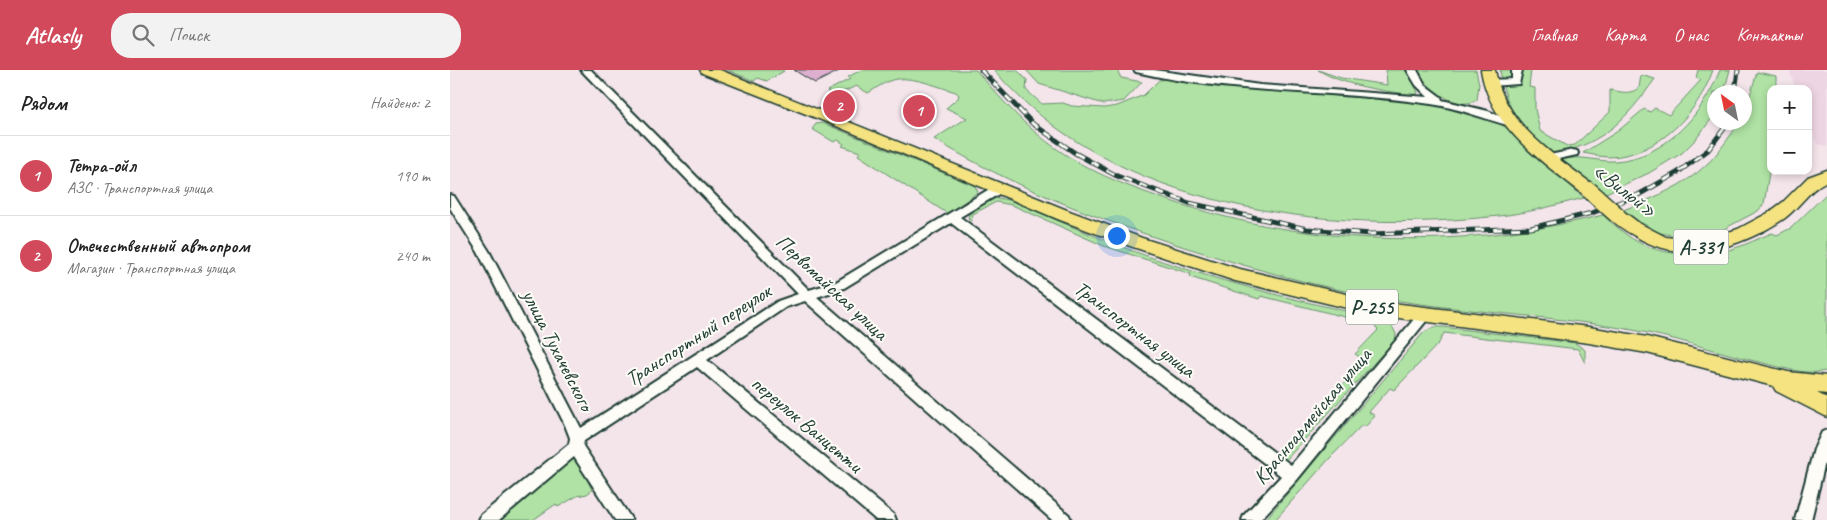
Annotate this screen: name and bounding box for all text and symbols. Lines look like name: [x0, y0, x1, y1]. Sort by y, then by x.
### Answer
search box: [111, 13, 461, 58]
text: Atlasly: [25, 20, 81, 50]
icon: search: [129, 21, 157, 49]
text: Поиск: [169, 23, 209, 47]
text: Главная: [1532, 24, 1577, 46]
text: Карта: [1605, 24, 1646, 46]
text: О нас: [1674, 24, 1709, 46]
text: Контакты: [1737, 24, 1802, 46]
north arrow: [1707, 85, 1752, 130]
map controls: [1767, 85, 1812, 175]
button: +: [1767, 85, 1812, 130]
pin: 2: [823, 87, 855, 125]
text: Рядом: [20, 90, 67, 116]
pin: 1: [903, 92, 935, 130]
text: Найдено: 2: [370, 93, 430, 113]
button: −: [1767, 130, 1812, 175]
text: Тетра-ойл: [67, 154, 136, 178]
street label: «Вилюй»: [1588, 157, 1662, 223]
text: 1: [32, 166, 40, 186]
text: 190 m: [396, 166, 430, 186]
text: АЗС · Транспортная улица: [67, 178, 212, 198]
your location: [1104, 223, 1130, 249]
street label: Первомайская улица: [770, 228, 895, 347]
road number: А-331: [1674, 230, 1728, 264]
text: Отечественный автопром: [67, 234, 250, 258]
text: 2: [32, 246, 40, 266]
text: 240 m: [396, 246, 430, 266]
text: Магазин · Транспортная улица: [67, 258, 235, 278]
street label: Транспортная улица: [1069, 275, 1202, 384]
street label: Транспортный переулок: [620, 277, 778, 392]
street label: улица Тухачевского: [515, 283, 601, 417]
road number: Р-255: [1346, 290, 1398, 324]
street label: Красноармейская улица: [1247, 341, 1378, 490]
street label: переулок Ванцетти: [746, 370, 869, 479]

